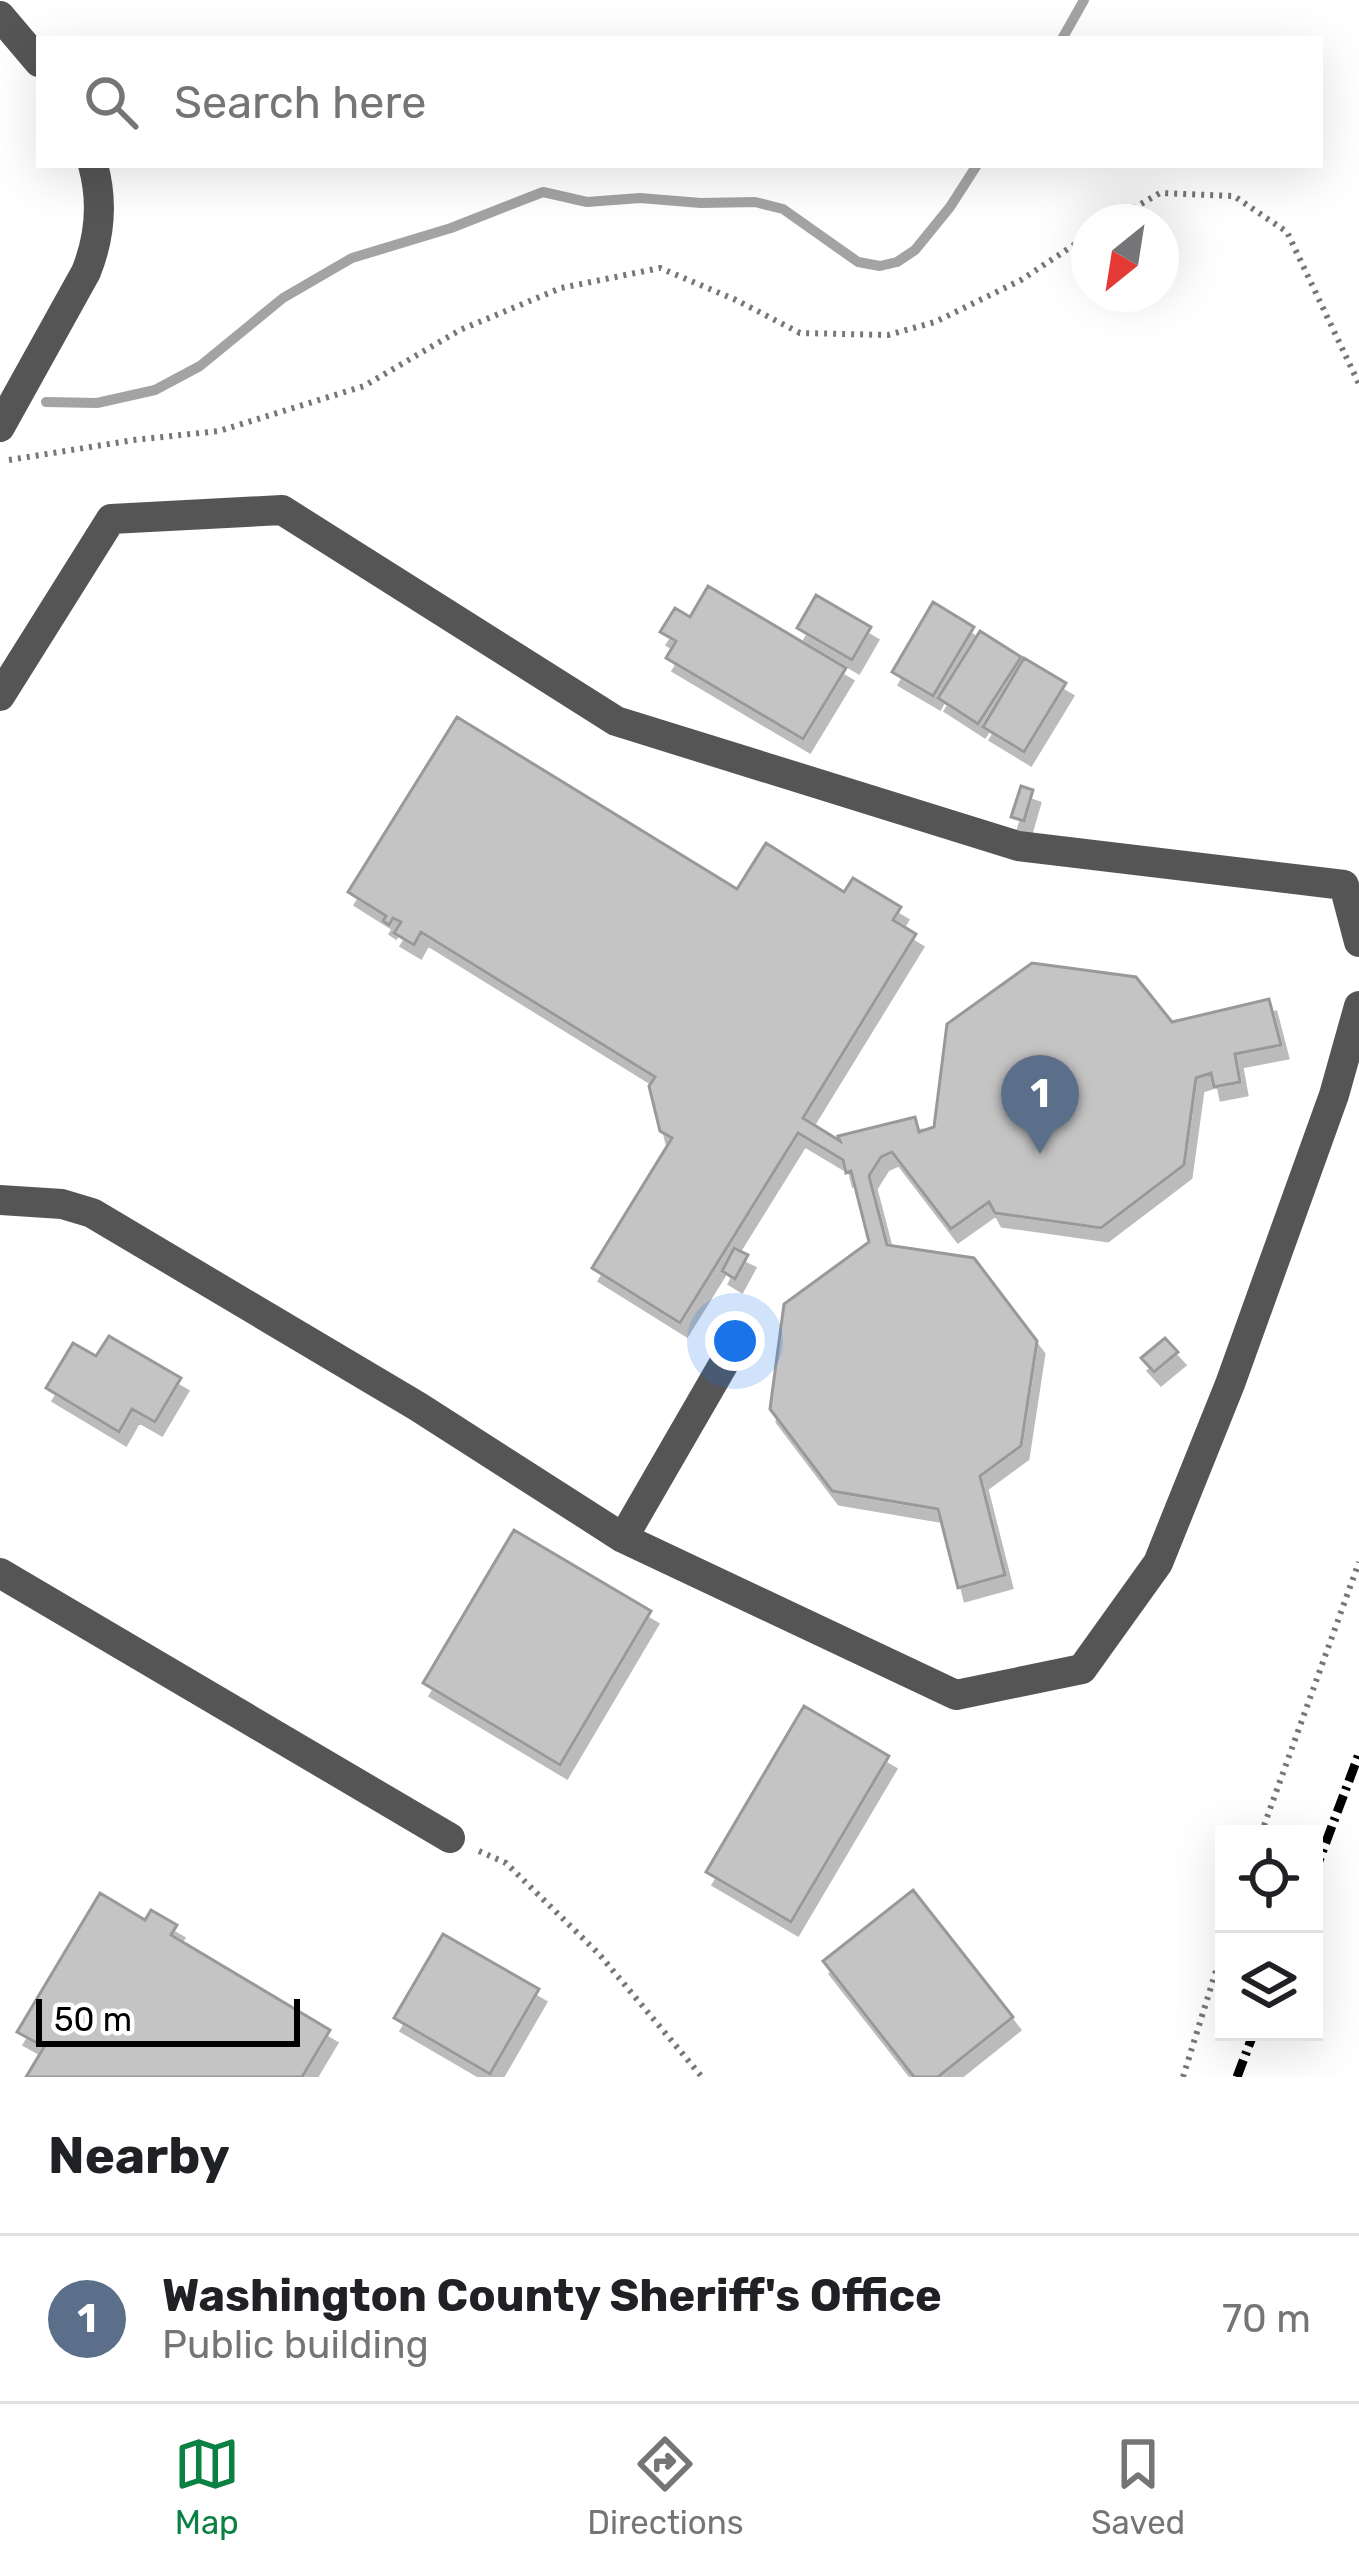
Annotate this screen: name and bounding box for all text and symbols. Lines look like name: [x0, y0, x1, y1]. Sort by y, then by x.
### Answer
search box: [36, 36, 1323, 168]
icon: search: [78, 69, 144, 135]
text: Search here: [174, 76, 426, 129]
north arrow: [1071, 204, 1179, 312]
pin: 1: [1001, 1055, 1079, 1154]
your location: [705, 1311, 765, 1371]
map controls: [1215, 1825, 1323, 2041]
button: locate: [1215, 1825, 1323, 1933]
button: layers: [1215, 1933, 1323, 2041]
scale bar: [36, 1993, 300, 2046]
text: 50 m: [54, 2000, 132, 2039]
text: Nearby: [48, 2125, 230, 2186]
text: Washington County Sheriff's Office: [162, 2269, 942, 2322]
text: 1: [77, 2296, 97, 2342]
text: 70 m: [1222, 2296, 1311, 2342]
text: Public building: [162, 2322, 429, 2368]
tab: Map: [174, 2431, 240, 2542]
tab: Directions: [587, 2431, 744, 2542]
tab: Saved: [1091, 2431, 1185, 2542]

